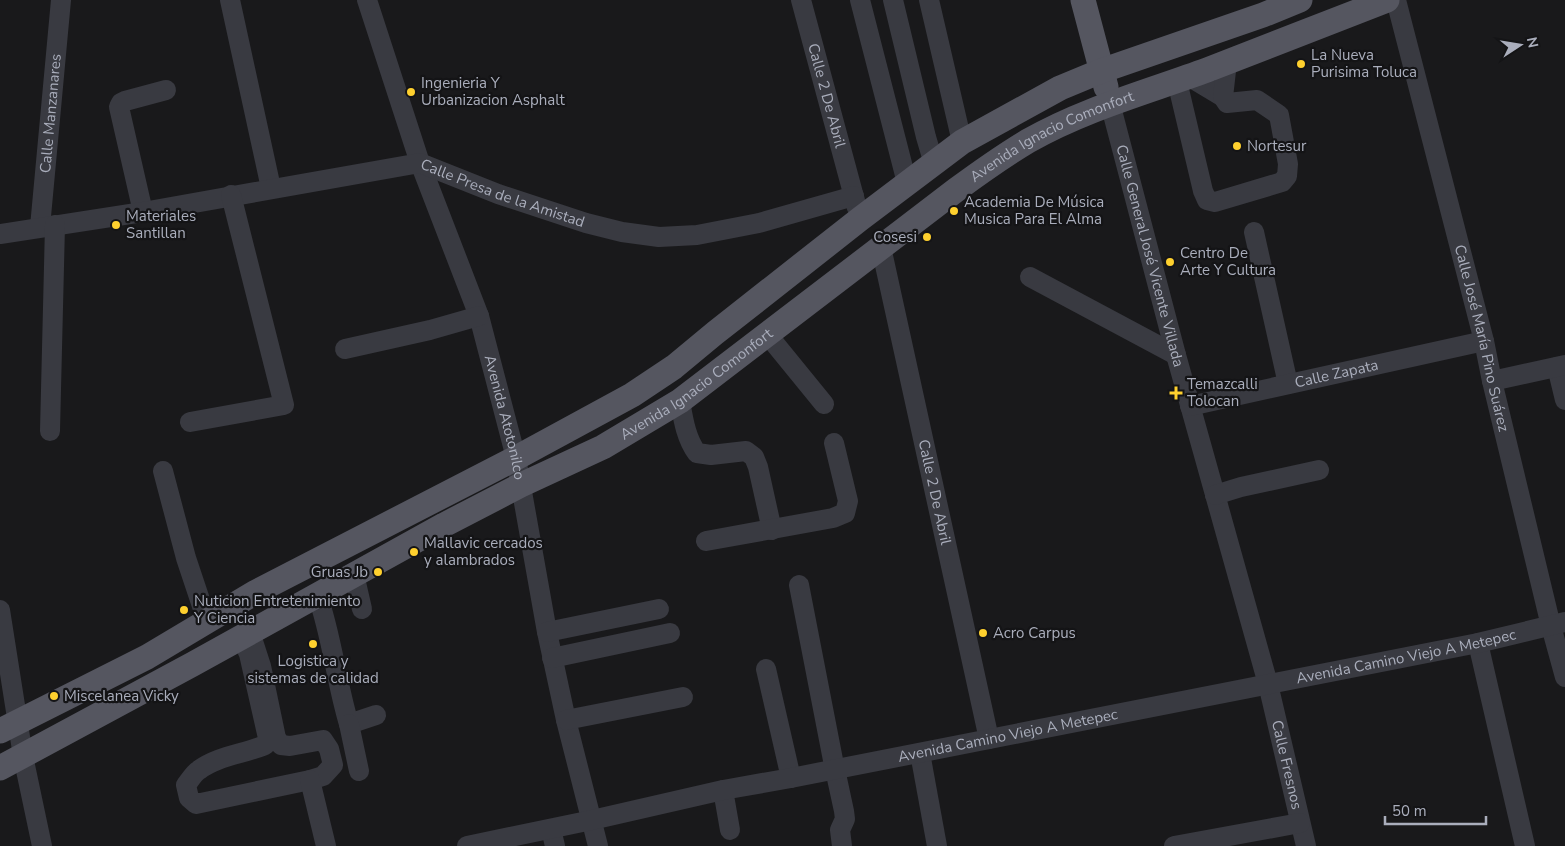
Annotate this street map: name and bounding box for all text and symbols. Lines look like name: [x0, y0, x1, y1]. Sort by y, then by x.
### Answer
north arrow: [1495, 20, 1545, 70]
text: N: [1522, 35, 1543, 50]
street label: Calle 2 De Abril: [803, 41, 850, 151]
place label: La Nueva Purisima Toluca: [1311, 45, 1417, 82]
street label: Calle Manzanares: [35, 53, 66, 174]
marker: La Nueva Purisima Toluca: [1295, 58, 1307, 70]
place label: Ingenieria Y Urbanizacion Asphalt: [421, 73, 566, 110]
marker: Ingenieria Y Urbanizacion Asphalt: [405, 86, 417, 98]
street label: Avenida Ignacio Comonfort: [966, 86, 1137, 187]
place label: Nortesur: [1247, 136, 1307, 156]
marker: Nortesur: [1231, 140, 1243, 152]
street label: Calle General José Vicente Villada: [1111, 142, 1189, 369]
street label: Calle Presa de la Amistad: [418, 154, 587, 232]
place label: Academia De Música Musica Para El Alma: [964, 192, 1104, 229]
marker: Academia De Música Musica Para El Alma: [948, 205, 960, 217]
place label: Materiales Santillan: [126, 206, 196, 243]
marker: Materiales Santillan: [110, 219, 122, 231]
place label: Cosesi: [873, 227, 917, 247]
marker: Cosesi: [921, 231, 933, 243]
place label: Centro De Arte Y Cultura: [1180, 243, 1276, 280]
street label: Calle José María Pino Suárez: [1450, 243, 1514, 434]
marker: Centro De Arte Y Cultura: [1164, 256, 1176, 268]
street label: Avenida Ignacio Comonfort: [616, 323, 777, 445]
street label: Avenida Atotonilco: [480, 353, 530, 481]
street label: Calle Zapata: [1293, 355, 1380, 393]
place label: Temazcalli Tolocan: [1187, 374, 1258, 411]
marker: Temazcalli Tolocan: [1169, 386, 1183, 400]
street label: Calle 2 De Abril: [914, 438, 956, 547]
place label: Mallavic cercados y alambrados: [424, 533, 543, 570]
marker: Mallavic cercados y alambrados: [408, 546, 420, 558]
place label: Gruas Jb: [311, 562, 368, 582]
marker: Gruas Jb: [372, 566, 384, 578]
place label: Nuticion Entretenimiento Y Ciencia: [193, 591, 361, 628]
marker: Nuticion Entretenimiento Y Ciencia: [178, 604, 190, 616]
place label: Acro Carpus: [993, 623, 1076, 643]
street label: Avenida Camino Viejo A Metepec: [1294, 624, 1518, 688]
marker: Acro Carpus: [977, 627, 989, 639]
marker: Logistica y sistemas de calidad: [307, 638, 319, 650]
place label: Logistica y sistemas de calidad: [247, 651, 379, 688]
place label: Miscelanea Vicky: [64, 686, 179, 706]
marker: Miscelanea Vicky: [48, 690, 60, 702]
street label: Avenida Camino Viejo A Metepec: [896, 704, 1119, 767]
street label: Calle Fresnos: [1267, 718, 1307, 811]
scale bar: [1385, 794, 1486, 826]
text: 50 m: [1392, 801, 1427, 821]

